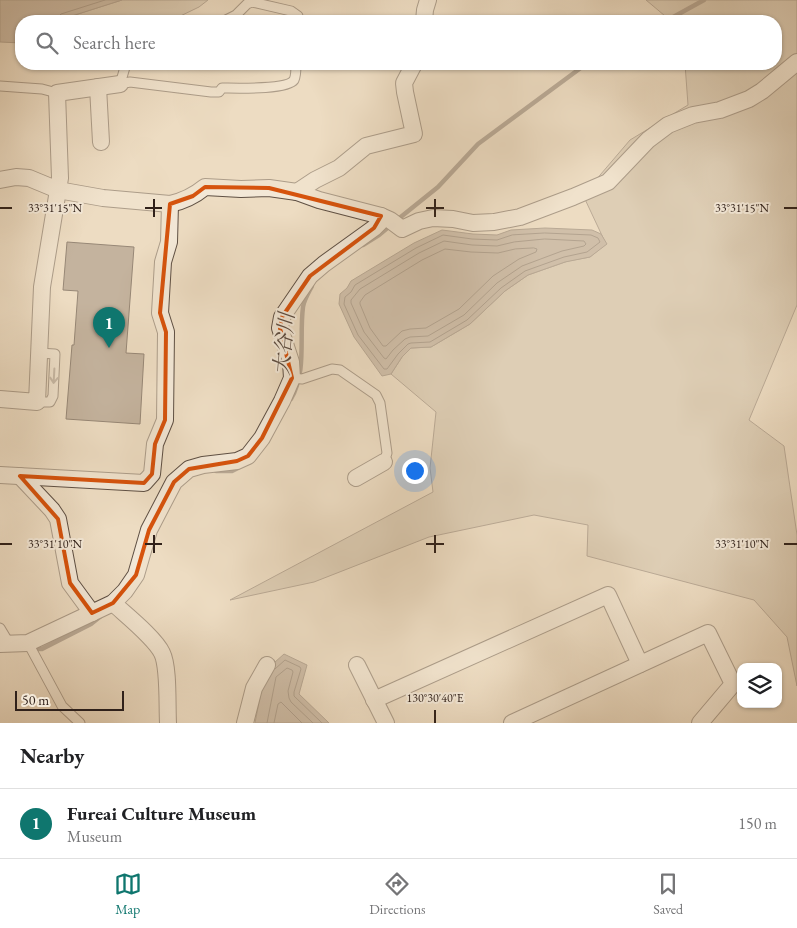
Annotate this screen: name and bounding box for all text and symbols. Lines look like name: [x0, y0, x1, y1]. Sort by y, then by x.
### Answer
search box: [15, 15, 782, 70]
icon: search: [33, 29, 61, 57]
text: Search here: [73, 30, 155, 55]
text: 33°31'15"N: [28, 200, 82, 216]
text: 33°31'15"N: [715, 200, 769, 216]
pin: 1: [93, 307, 125, 348]
water label: 大谷川: [267, 309, 300, 377]
one-way arrow: [50, 368, 59, 384]
your location: [402, 458, 428, 484]
text: 33°31'10"N: [28, 536, 82, 552]
text: 33°31'10"N: [715, 536, 769, 552]
map controls: [737, 663, 782, 708]
button: layers: [737, 663, 782, 708]
scale bar: [15, 688, 124, 711]
text: 130°30'40"E: [407, 690, 464, 706]
text: 50 m: [22, 691, 49, 709]
text: Nearby: [20, 742, 84, 769]
text: Fureai Culture Museum: [67, 801, 256, 826]
text: 1: [32, 813, 40, 834]
text: 150 m: [738, 813, 777, 834]
text: Museum: [67, 826, 122, 847]
tab: Map: [114, 870, 142, 918]
tab: Directions: [369, 870, 426, 918]
tab: Saved: [653, 870, 683, 918]

